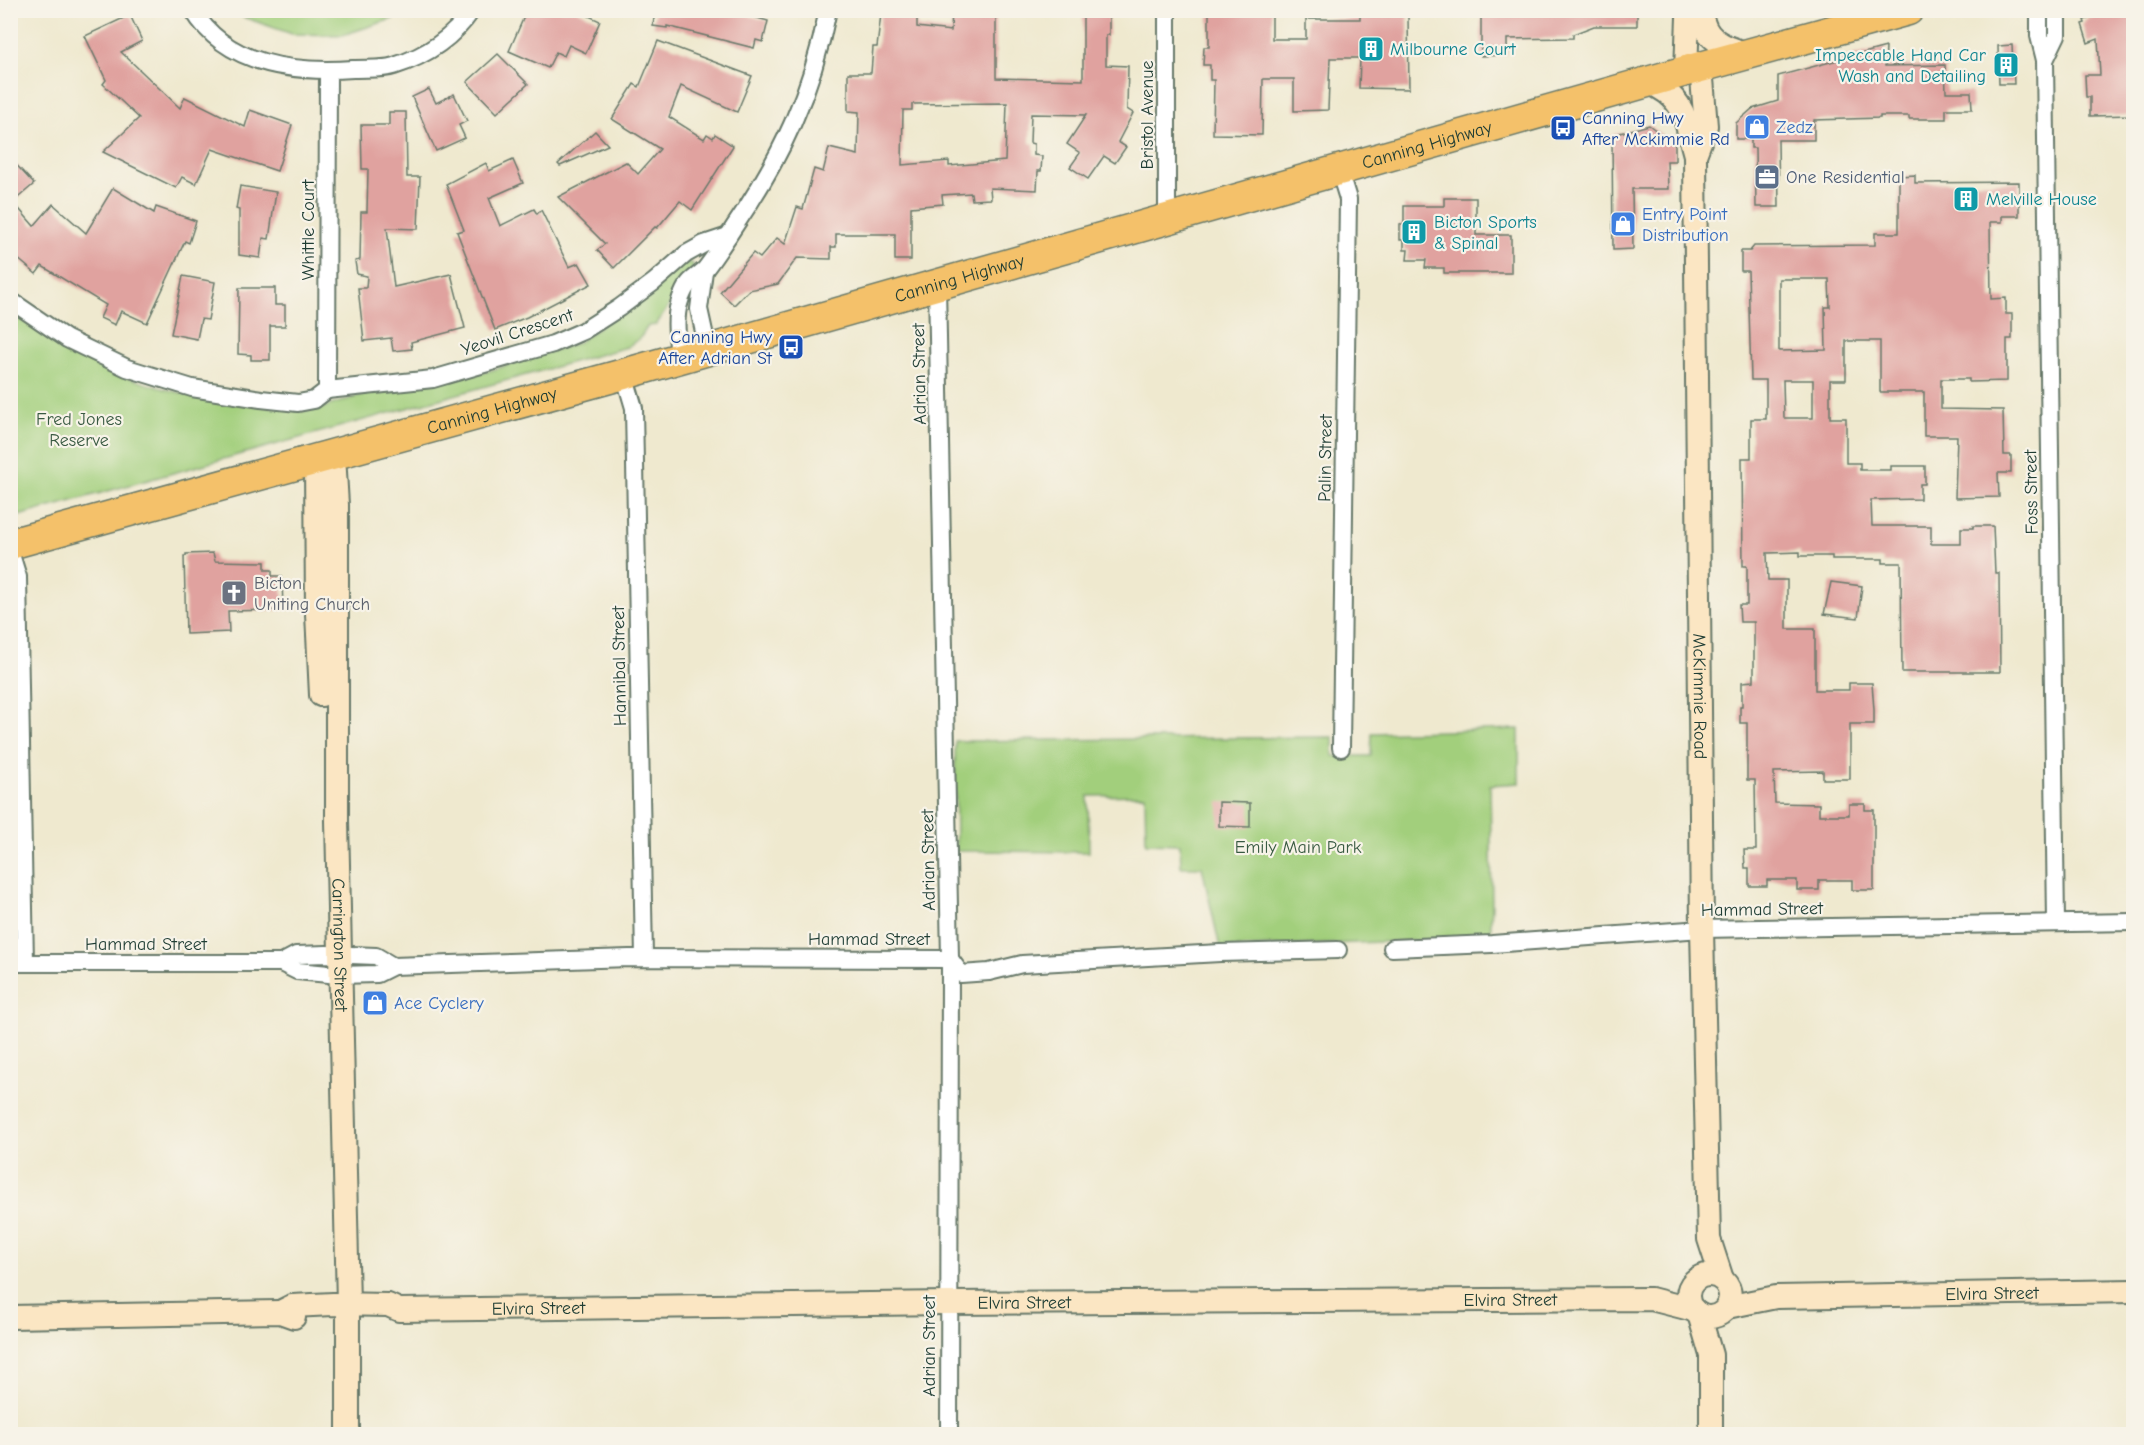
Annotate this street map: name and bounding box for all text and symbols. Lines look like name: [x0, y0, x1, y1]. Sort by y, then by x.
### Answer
building icon: Milbourne Court: [1356, 34, 1386, 64]
place label: Milbourne Court: [1390, 39, 1517, 60]
place label: Impeccable Hand Car Wash and Detailing: [1815, 45, 1987, 87]
building icon: Impeccable Hand Car Wash and Detailing: [1991, 50, 2021, 80]
street label: Bristol Avenue: [1137, 61, 1158, 169]
place label: Canning Hwy After Mckimmie Rd: [1582, 108, 1730, 150]
shop icon: Zedz: [1742, 112, 1772, 142]
bus stop icon: Canning Hwy After Mckimmie Rd: [1548, 113, 1578, 143]
street label: Canning Highway: [1360, 117, 1495, 174]
place label: Zedz: [1776, 117, 1813, 138]
office icon: One Residential: [1752, 162, 1782, 192]
place label: One Residential: [1786, 167, 1905, 188]
street label: Whittle Court: [298, 179, 319, 280]
building icon: Melville House: [1951, 184, 1981, 214]
place label: Melville House: [1986, 189, 2097, 210]
place label: Entry Point Distribution: [1642, 204, 1729, 246]
shop icon: Entry Point Distribution: [1608, 209, 1638, 239]
place label: Bicton Sports & Spinal: [1434, 212, 1537, 254]
building icon: Bicton Sports & Spinal: [1399, 217, 1429, 247]
street label: Canning Highway: [892, 250, 1028, 307]
street label: Yeovil Crescent: [458, 304, 577, 360]
street label: Adrian Street: [908, 322, 931, 425]
place label: Canning Hwy After Adrian St: [658, 327, 773, 369]
bus stop icon: Canning Hwy After Adrian St: [776, 332, 806, 362]
street label: Canning Highway: [425, 383, 560, 439]
park label: Fred Jones Reserve: [36, 409, 122, 451]
street label: Palin Street: [1314, 413, 1337, 502]
street label: Foss Street: [2020, 449, 2043, 535]
place label: Bicton Uniting Church: [254, 573, 370, 615]
church icon: Bicton Uniting Church: [219, 578, 249, 608]
street label: Hannibal Street: [608, 605, 631, 726]
street label: McKimmie Road: [1688, 633, 1710, 759]
street label: Adrian Street: [917, 808, 940, 911]
park label: Emily Main Park: [1235, 837, 1362, 858]
street label: Carrington Street: [327, 878, 351, 1013]
street label: Hammad Street: [1701, 898, 1824, 921]
street label: Hammad Street: [808, 929, 931, 950]
street label: Hammad Street: [85, 934, 208, 955]
shop icon: Ace Cyclery: [360, 988, 390, 1018]
place label: Ace Cyclery: [394, 993, 485, 1014]
street label: Elvira Street: [1945, 1283, 2040, 1305]
street label: Elvira Street: [1463, 1290, 1558, 1311]
street label: Elvira Street: [977, 1292, 1072, 1314]
street label: Adrian Street: [919, 1294, 940, 1397]
street label: Elvira Street: [491, 1298, 586, 1320]

